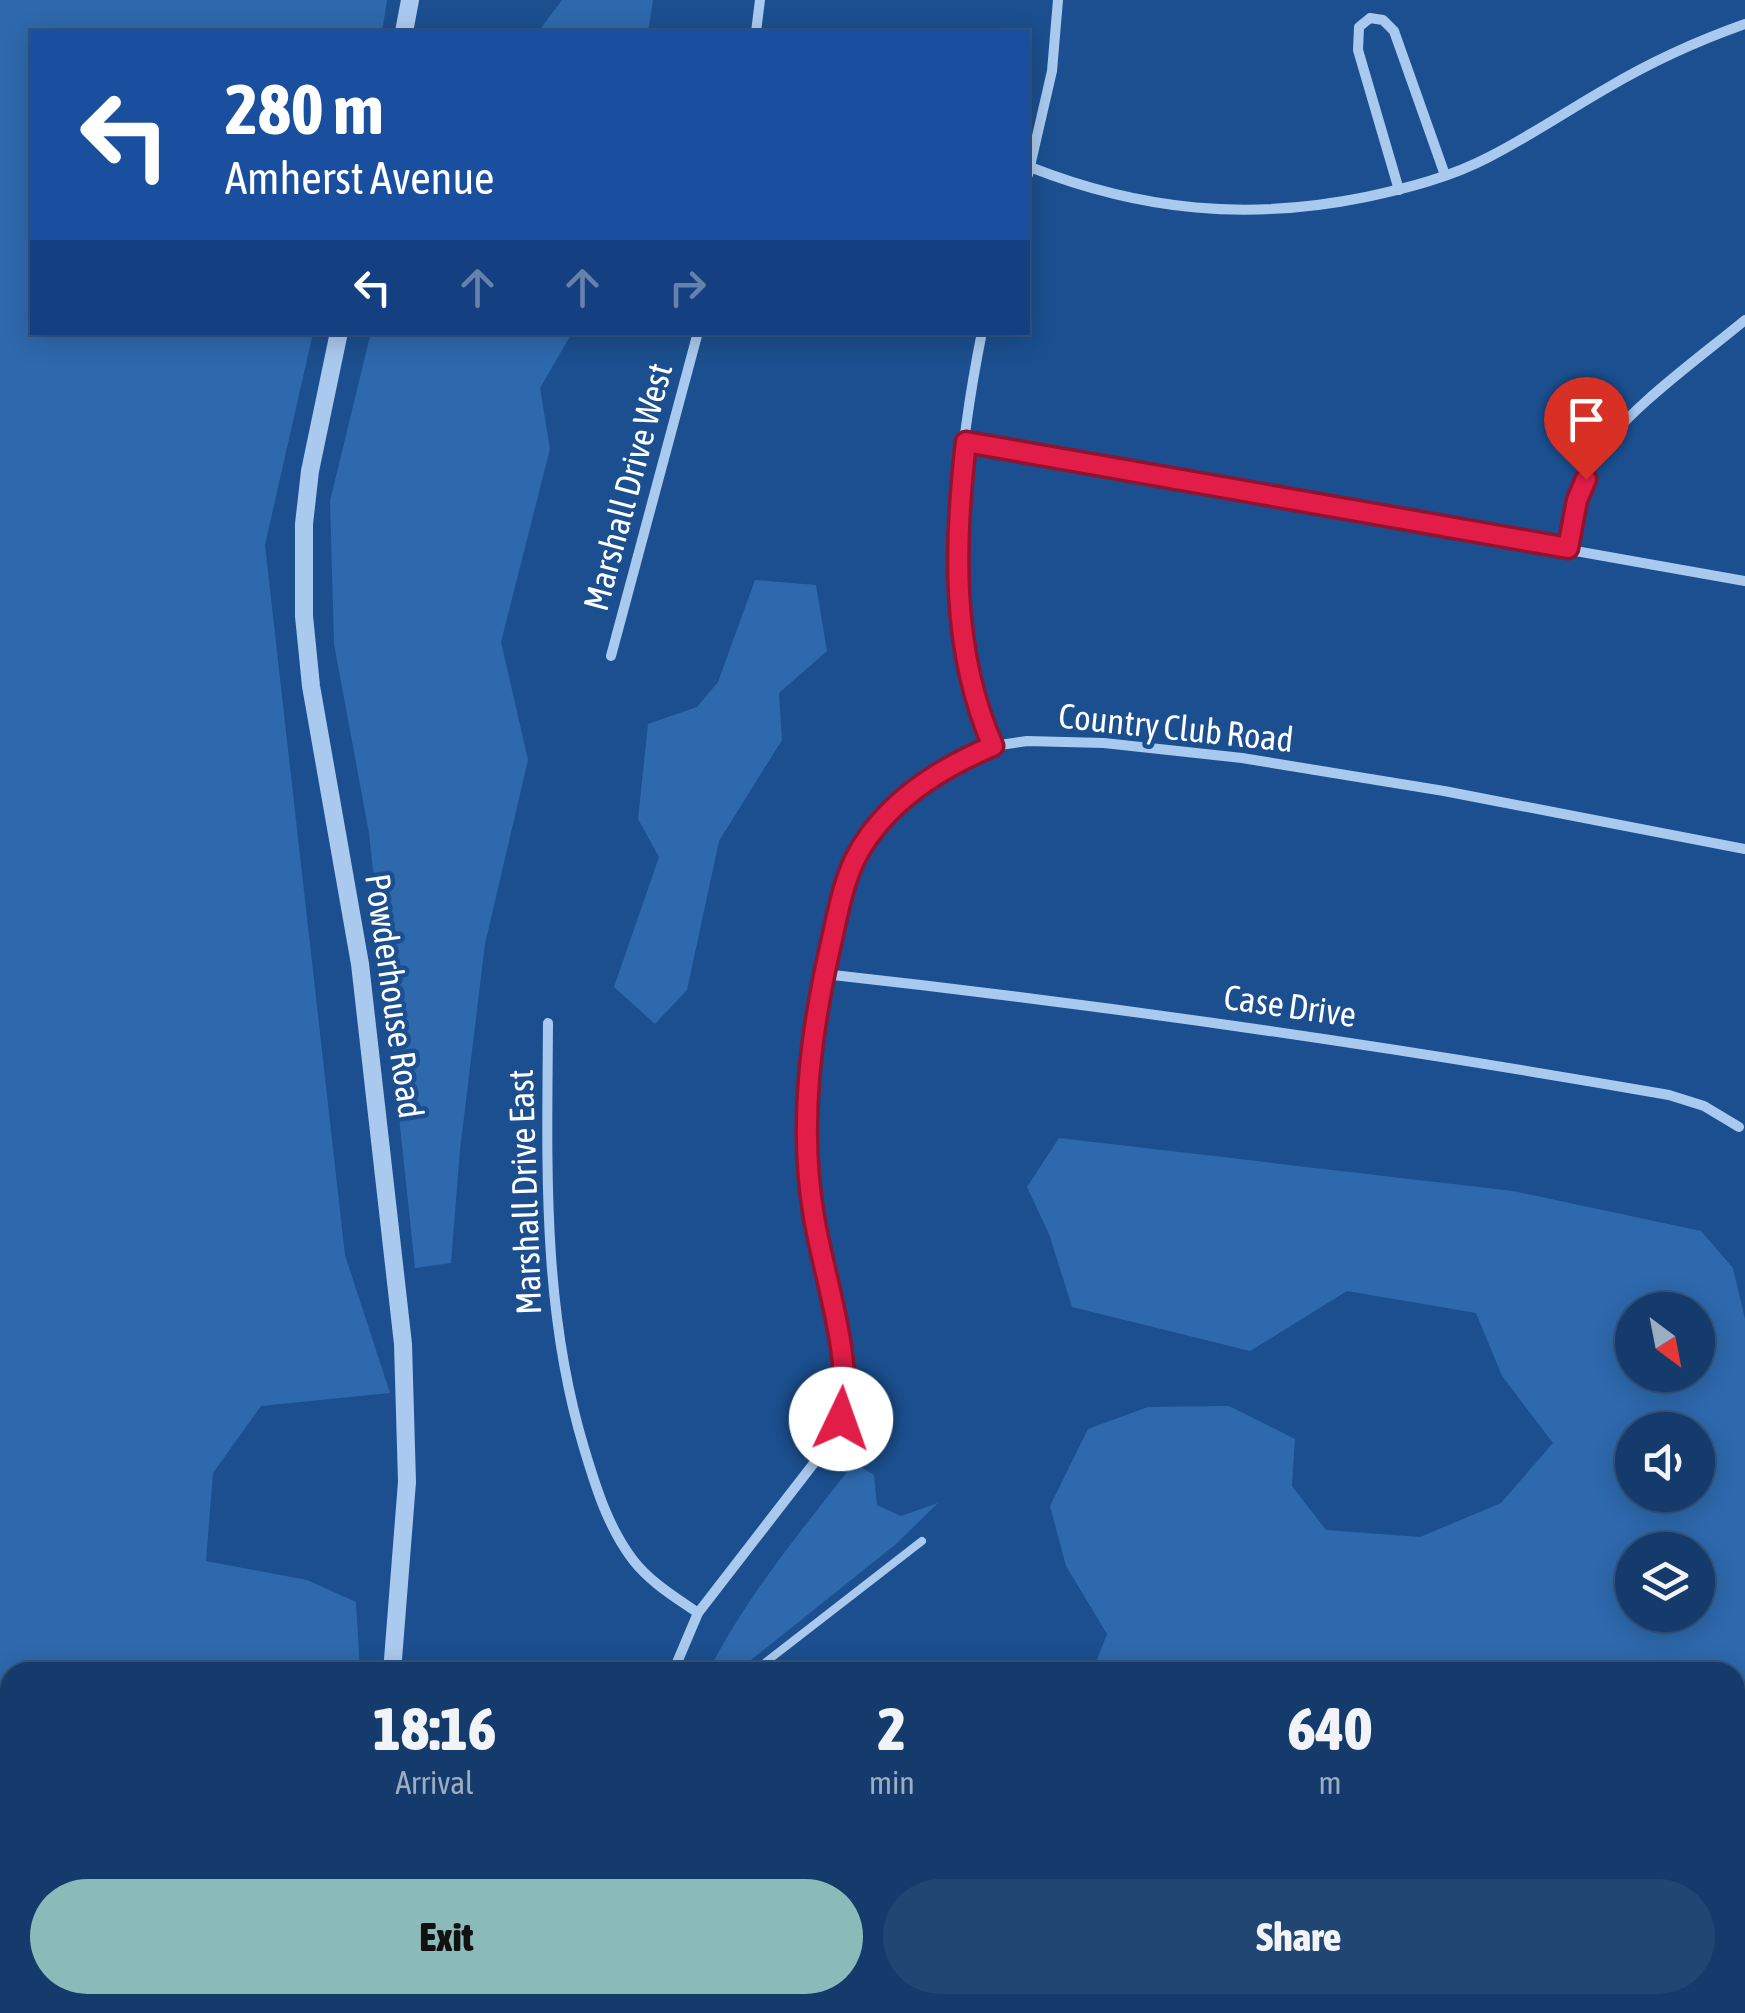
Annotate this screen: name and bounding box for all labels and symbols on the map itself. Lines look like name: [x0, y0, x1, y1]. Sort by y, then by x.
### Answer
street label: Marshall Drive West: [575, 359, 679, 615]
pin: [1544, 377, 1629, 480]
street label: Country Club Road: [1057, 695, 1295, 759]
street label: Powderhouse Road: [358, 871, 432, 1121]
street label: Case Drive: [1221, 976, 1359, 1034]
street label: Marshall Drive East: [500, 1069, 548, 1315]
north arrow: [1615, 1292, 1715, 1392]
position arrow: [789, 1367, 893, 1471]

